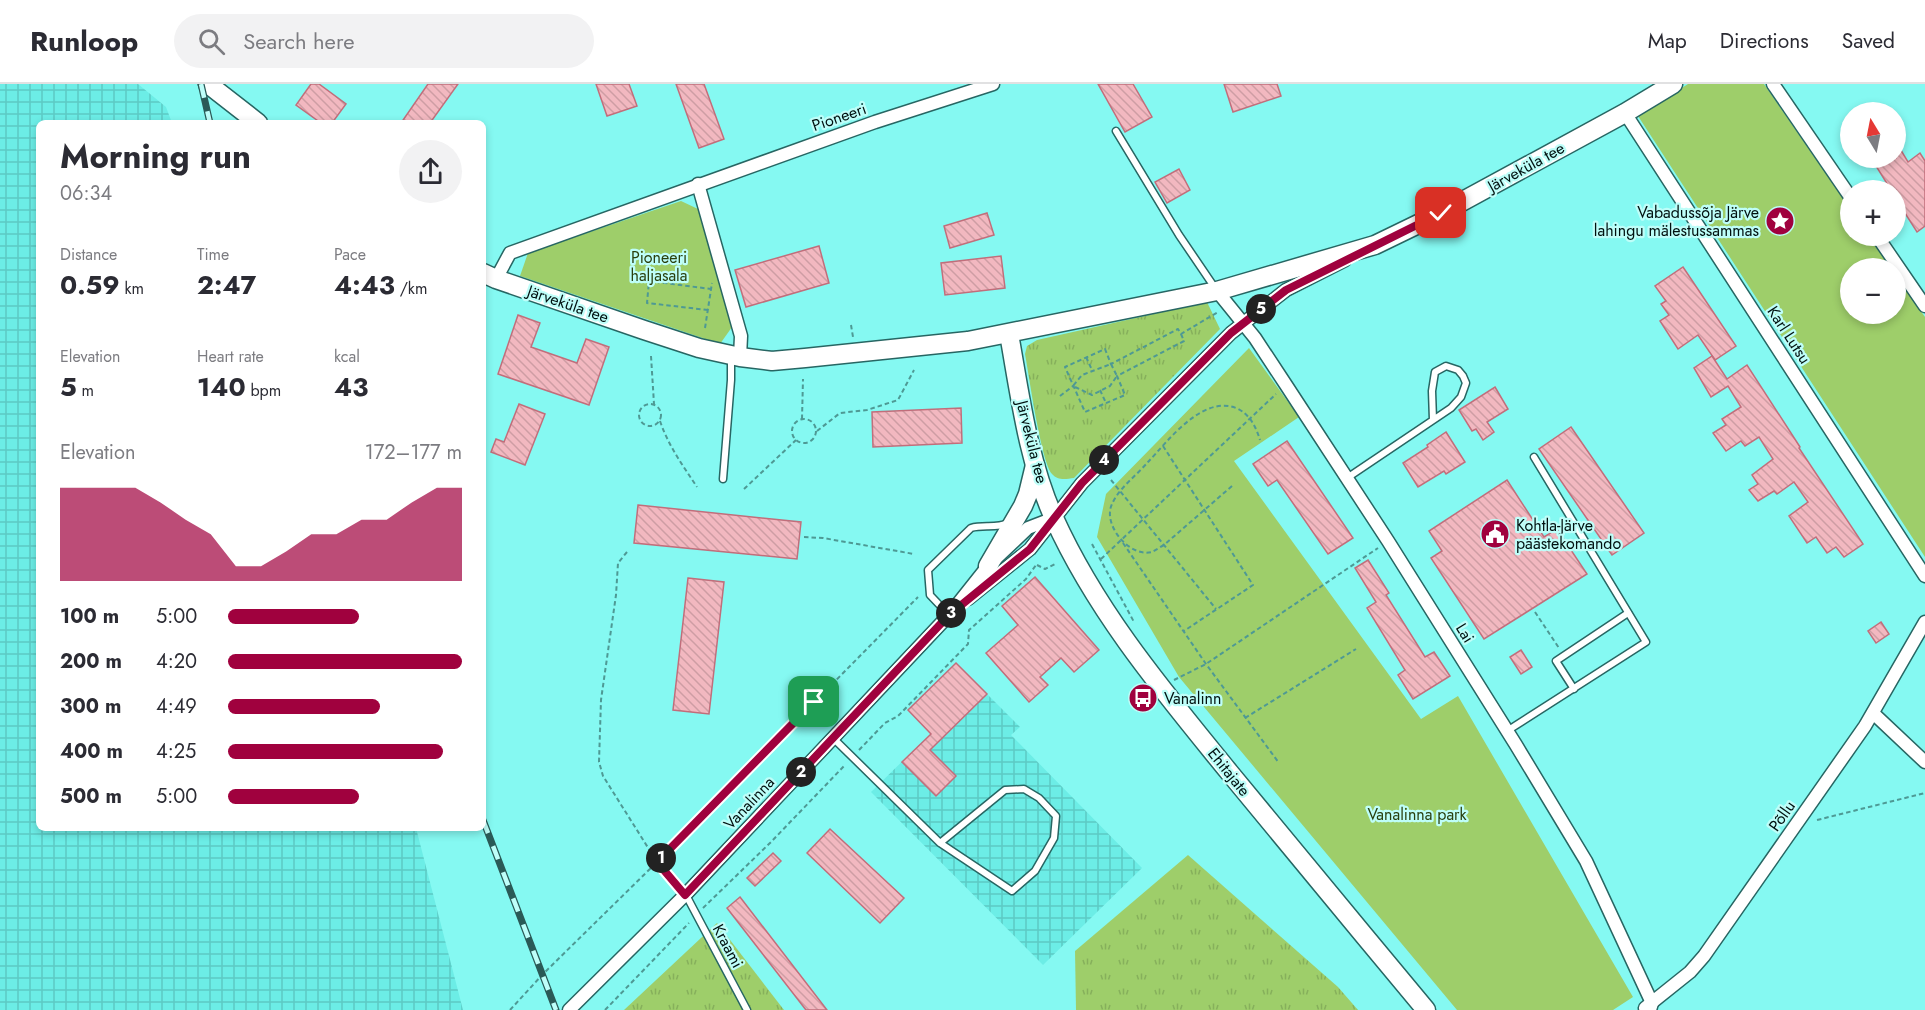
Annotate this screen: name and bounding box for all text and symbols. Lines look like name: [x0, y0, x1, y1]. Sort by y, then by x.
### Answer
search box: [174, 14, 594, 68]
text: Runloop: [30, 21, 138, 62]
icon: search: [195, 25, 228, 58]
text: Search here: [243, 25, 354, 57]
text: Map: [1648, 26, 1687, 56]
text: Directions: [1720, 26, 1809, 56]
text: Saved: [1842, 26, 1895, 56]
street label: Pioneeri: [809, 97, 869, 137]
north arrow: [1840, 102, 1906, 168]
map controls: [1840, 102, 1906, 324]
text: Morning run: [60, 133, 251, 180]
street label: Järveküla tee: [1482, 136, 1569, 199]
button: share: [399, 140, 462, 203]
text: 06:34: [60, 179, 112, 208]
button: +: [1840, 180, 1906, 246]
pin: [1415, 187, 1466, 238]
icon: check: [1424, 196, 1457, 229]
place label: Vabadussõja Järve lahingu mälestussammas: [1594, 201, 1759, 242]
place icon: Vabadussõja Järve lahingu mälestussammas: [1764, 205, 1796, 237]
text: Distance: [60, 243, 117, 266]
text: Time: [197, 243, 229, 266]
text: Pace: [334, 243, 366, 266]
park label: Pioneeri haljasala: [631, 246, 688, 287]
button: −: [1840, 258, 1906, 324]
text: 0.59: [60, 266, 120, 304]
text: 2:47: [197, 266, 256, 304]
text: 4:43: [334, 266, 395, 304]
text: km: [120, 277, 144, 300]
text: /km: [395, 277, 427, 300]
street label: Järveküla tee: [522, 279, 612, 329]
pin: 5: [1246, 294, 1276, 324]
text: 5: [1256, 297, 1266, 320]
street label: Karl Lutsu: [1762, 302, 1816, 368]
text: Elevation: [60, 345, 120, 368]
text: Heart rate: [197, 345, 264, 368]
text: kcal: [334, 345, 360, 368]
text: 5: [60, 368, 77, 406]
text: 140: [197, 368, 246, 406]
text: 43: [334, 368, 368, 406]
text: m: [77, 379, 94, 402]
text: bpm: [246, 379, 281, 402]
street label: Järveküla tee: [1010, 396, 1053, 486]
text: Elevation: [60, 438, 135, 467]
text: 172–177 m: [365, 438, 462, 467]
pin: 4: [1089, 445, 1119, 475]
text: 4: [1098, 448, 1110, 471]
place label: Kohtla-Järve päästekomando: [1516, 514, 1621, 555]
public building icon: Kohtla-Järve päästekomando: [1479, 518, 1511, 550]
pin: 3: [936, 598, 966, 628]
text: 3: [946, 601, 956, 624]
text: 100 m: [60, 602, 119, 631]
text: 5:00: [156, 602, 197, 631]
street label: Lai: [1450, 619, 1480, 647]
text: 200 m: [60, 647, 122, 676]
text: 4:20: [156, 647, 197, 676]
pin: [788, 676, 839, 727]
bus stop icon: Vanalinn: [1127, 682, 1159, 714]
icon: arrive: [797, 685, 830, 718]
place label: Vanalinn: [1164, 687, 1221, 710]
text: 300 m: [60, 692, 121, 721]
text: 4:49: [156, 692, 197, 721]
text: 400 m: [60, 737, 123, 766]
text: 4:25: [156, 737, 196, 766]
street label: Ehitajate: [1202, 743, 1256, 801]
pin: 2: [786, 757, 816, 787]
text: 2: [796, 760, 806, 783]
street label: Vanalinna: [718, 771, 780, 835]
text: 500 m: [60, 782, 122, 811]
text: 5:00: [156, 782, 197, 811]
street label: Põllu: [1763, 796, 1801, 836]
park label: Vanalinna park: [1367, 803, 1468, 826]
pin: 1: [646, 843, 676, 873]
text: 1: [657, 846, 665, 869]
street label: Kraami: [707, 920, 749, 972]

